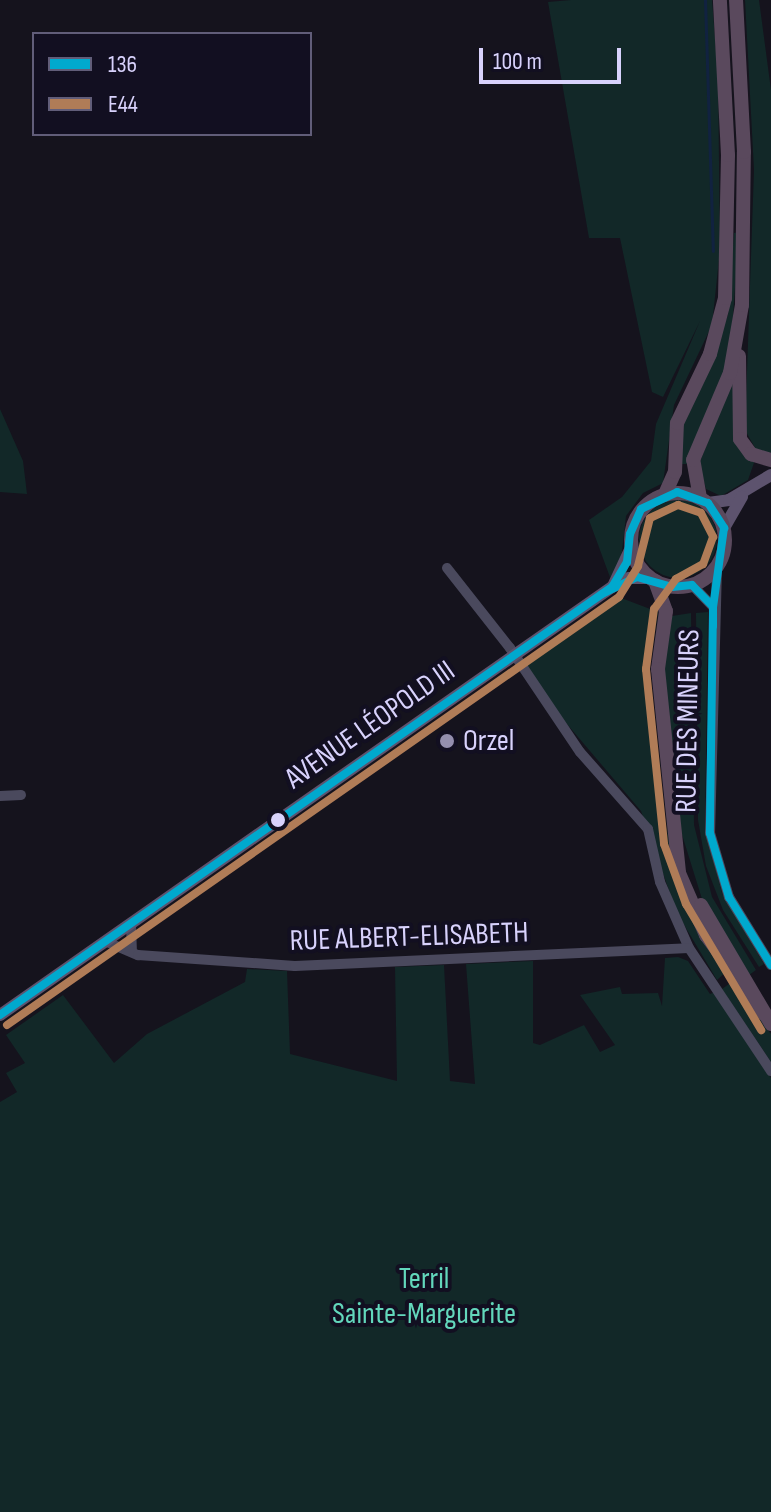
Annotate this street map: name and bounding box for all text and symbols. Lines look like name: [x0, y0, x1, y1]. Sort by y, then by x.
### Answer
legend: [32, 32, 312, 136]
scale bar: [483, 32, 625, 82]
text: 100 m: [493, 47, 542, 76]
text: 136: [108, 50, 137, 79]
text: E44: [108, 90, 138, 119]
street label: RUE DES MINEURS: [668, 629, 708, 813]
street label: AVENUE LÉOPOLD III: [278, 653, 462, 797]
place label: Orzel: [463, 723, 514, 759]
marker: Orzel: [438, 732, 456, 750]
unlabelled marker: [270, 812, 286, 828]
street label: RUE ALBERT-ELISABETH: [289, 915, 529, 959]
park label: Terril Sainte-Marguerite: [332, 1261, 516, 1332]

